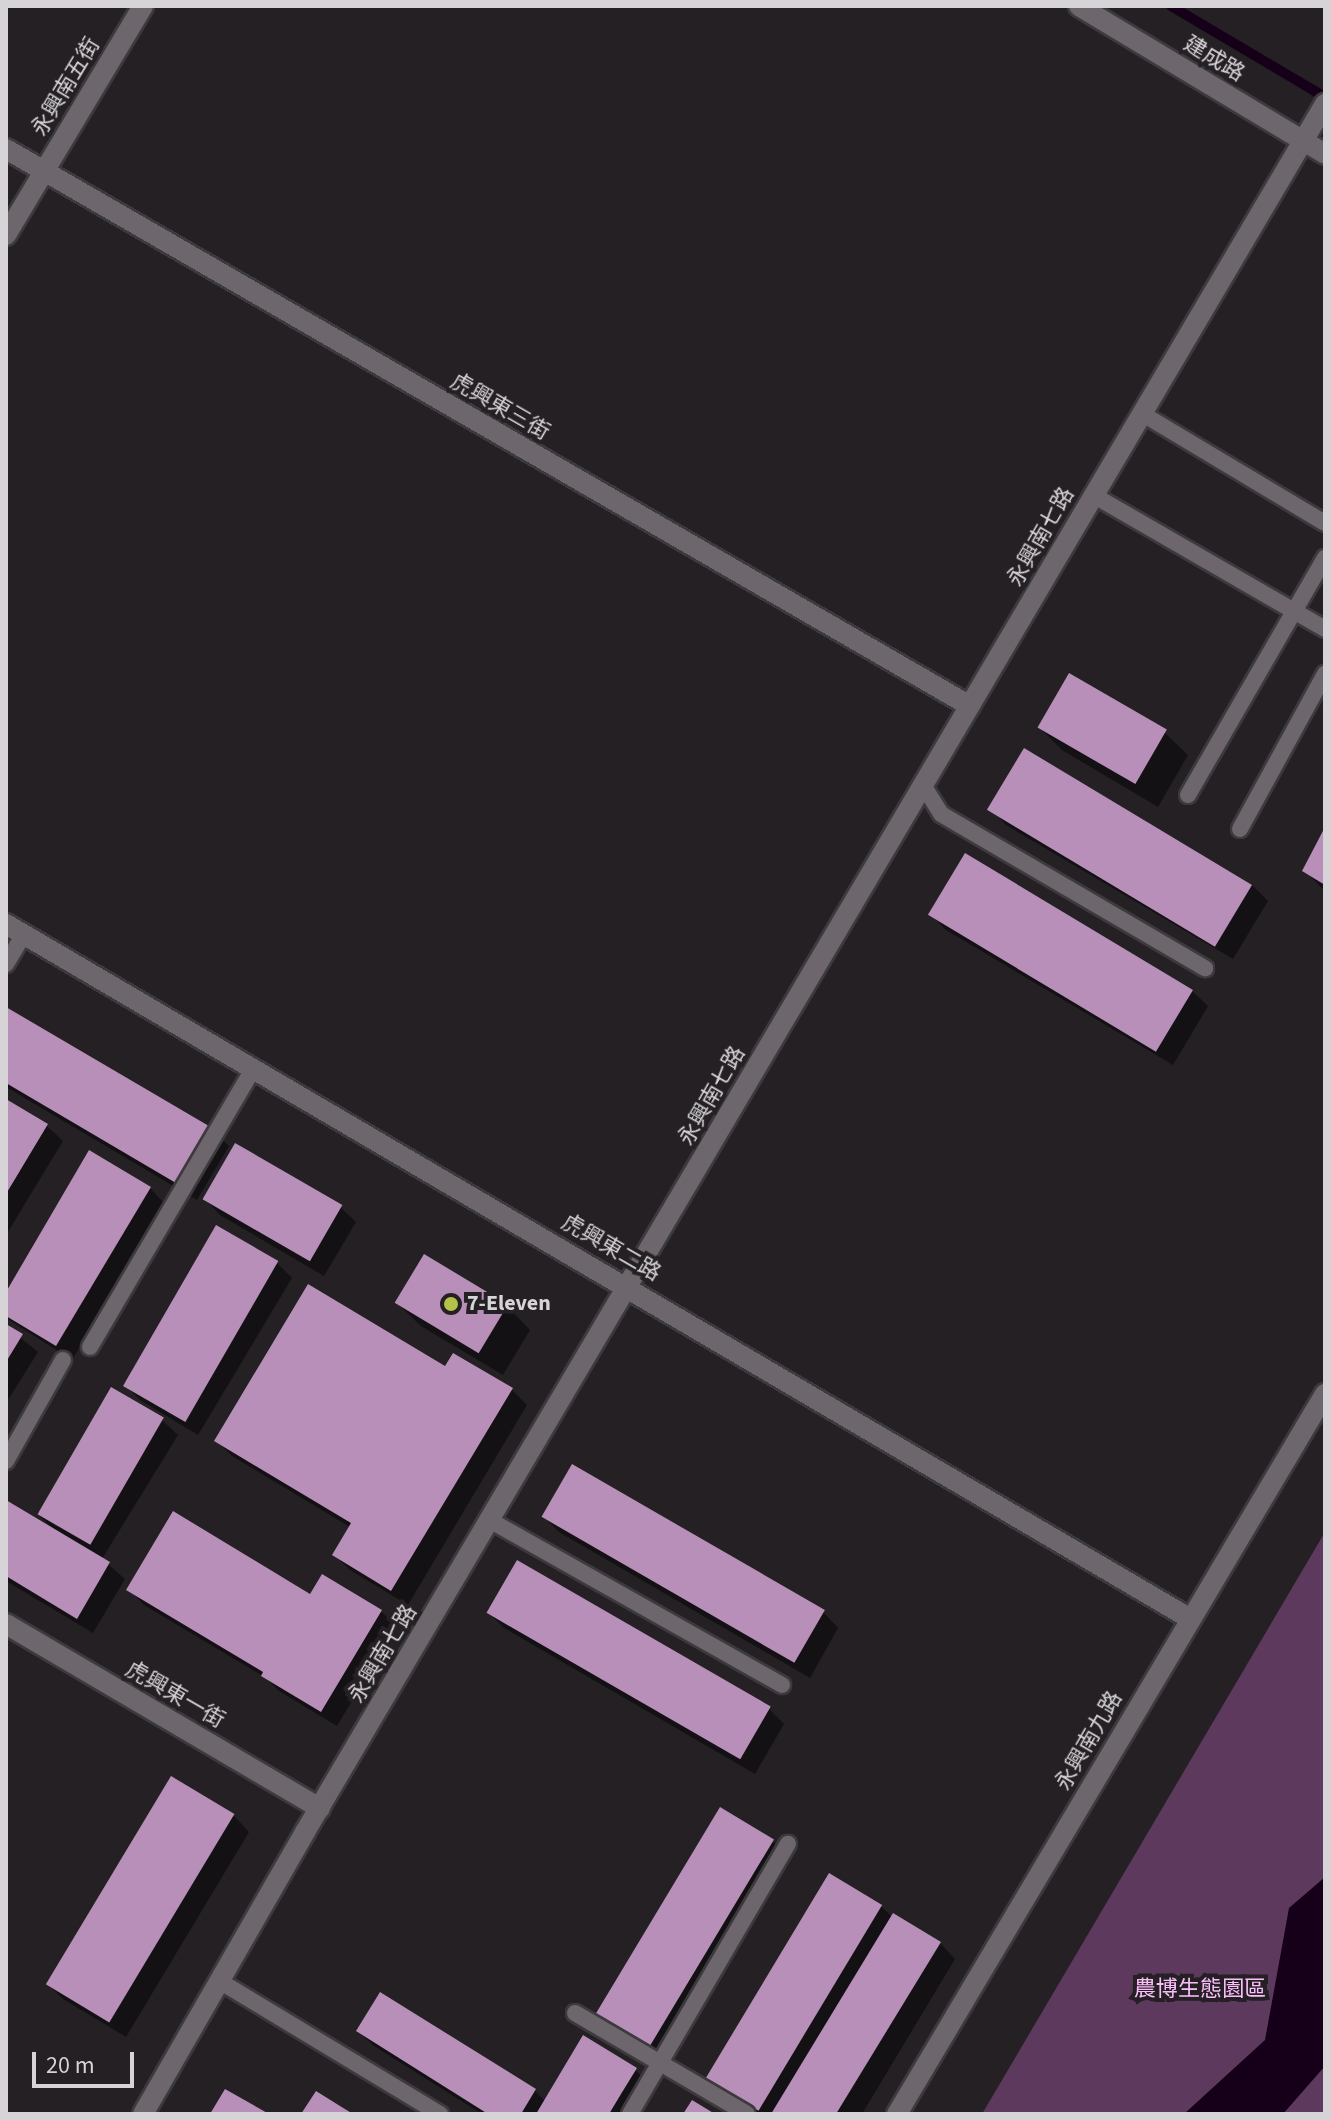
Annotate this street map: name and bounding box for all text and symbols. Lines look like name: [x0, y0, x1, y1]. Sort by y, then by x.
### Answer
street label: 建成路: [1179, 31, 1249, 87]
street label: 永興南五街: [26, 33, 106, 141]
street label: 虎興東三街: [446, 368, 554, 446]
street label: 永興南七路: [1002, 483, 1080, 591]
street label: 永興南七路: [673, 1042, 751, 1150]
street label: 虎興東二路: [557, 1209, 665, 1287]
place label: 7-Eleven: [467, 1291, 551, 1317]
marker: 7-Eleven: [442, 1295, 460, 1313]
street label: 永興南七路: [343, 1600, 423, 1708]
street label: 虎興東一街: [121, 1656, 229, 1734]
street label: 永興南九路: [1050, 1687, 1128, 1795]
park label: 農博生態園區: [1134, 1977, 1266, 2003]
scale bar: [36, 2036, 138, 2086]
text: 20 m: [46, 2048, 95, 2083]

